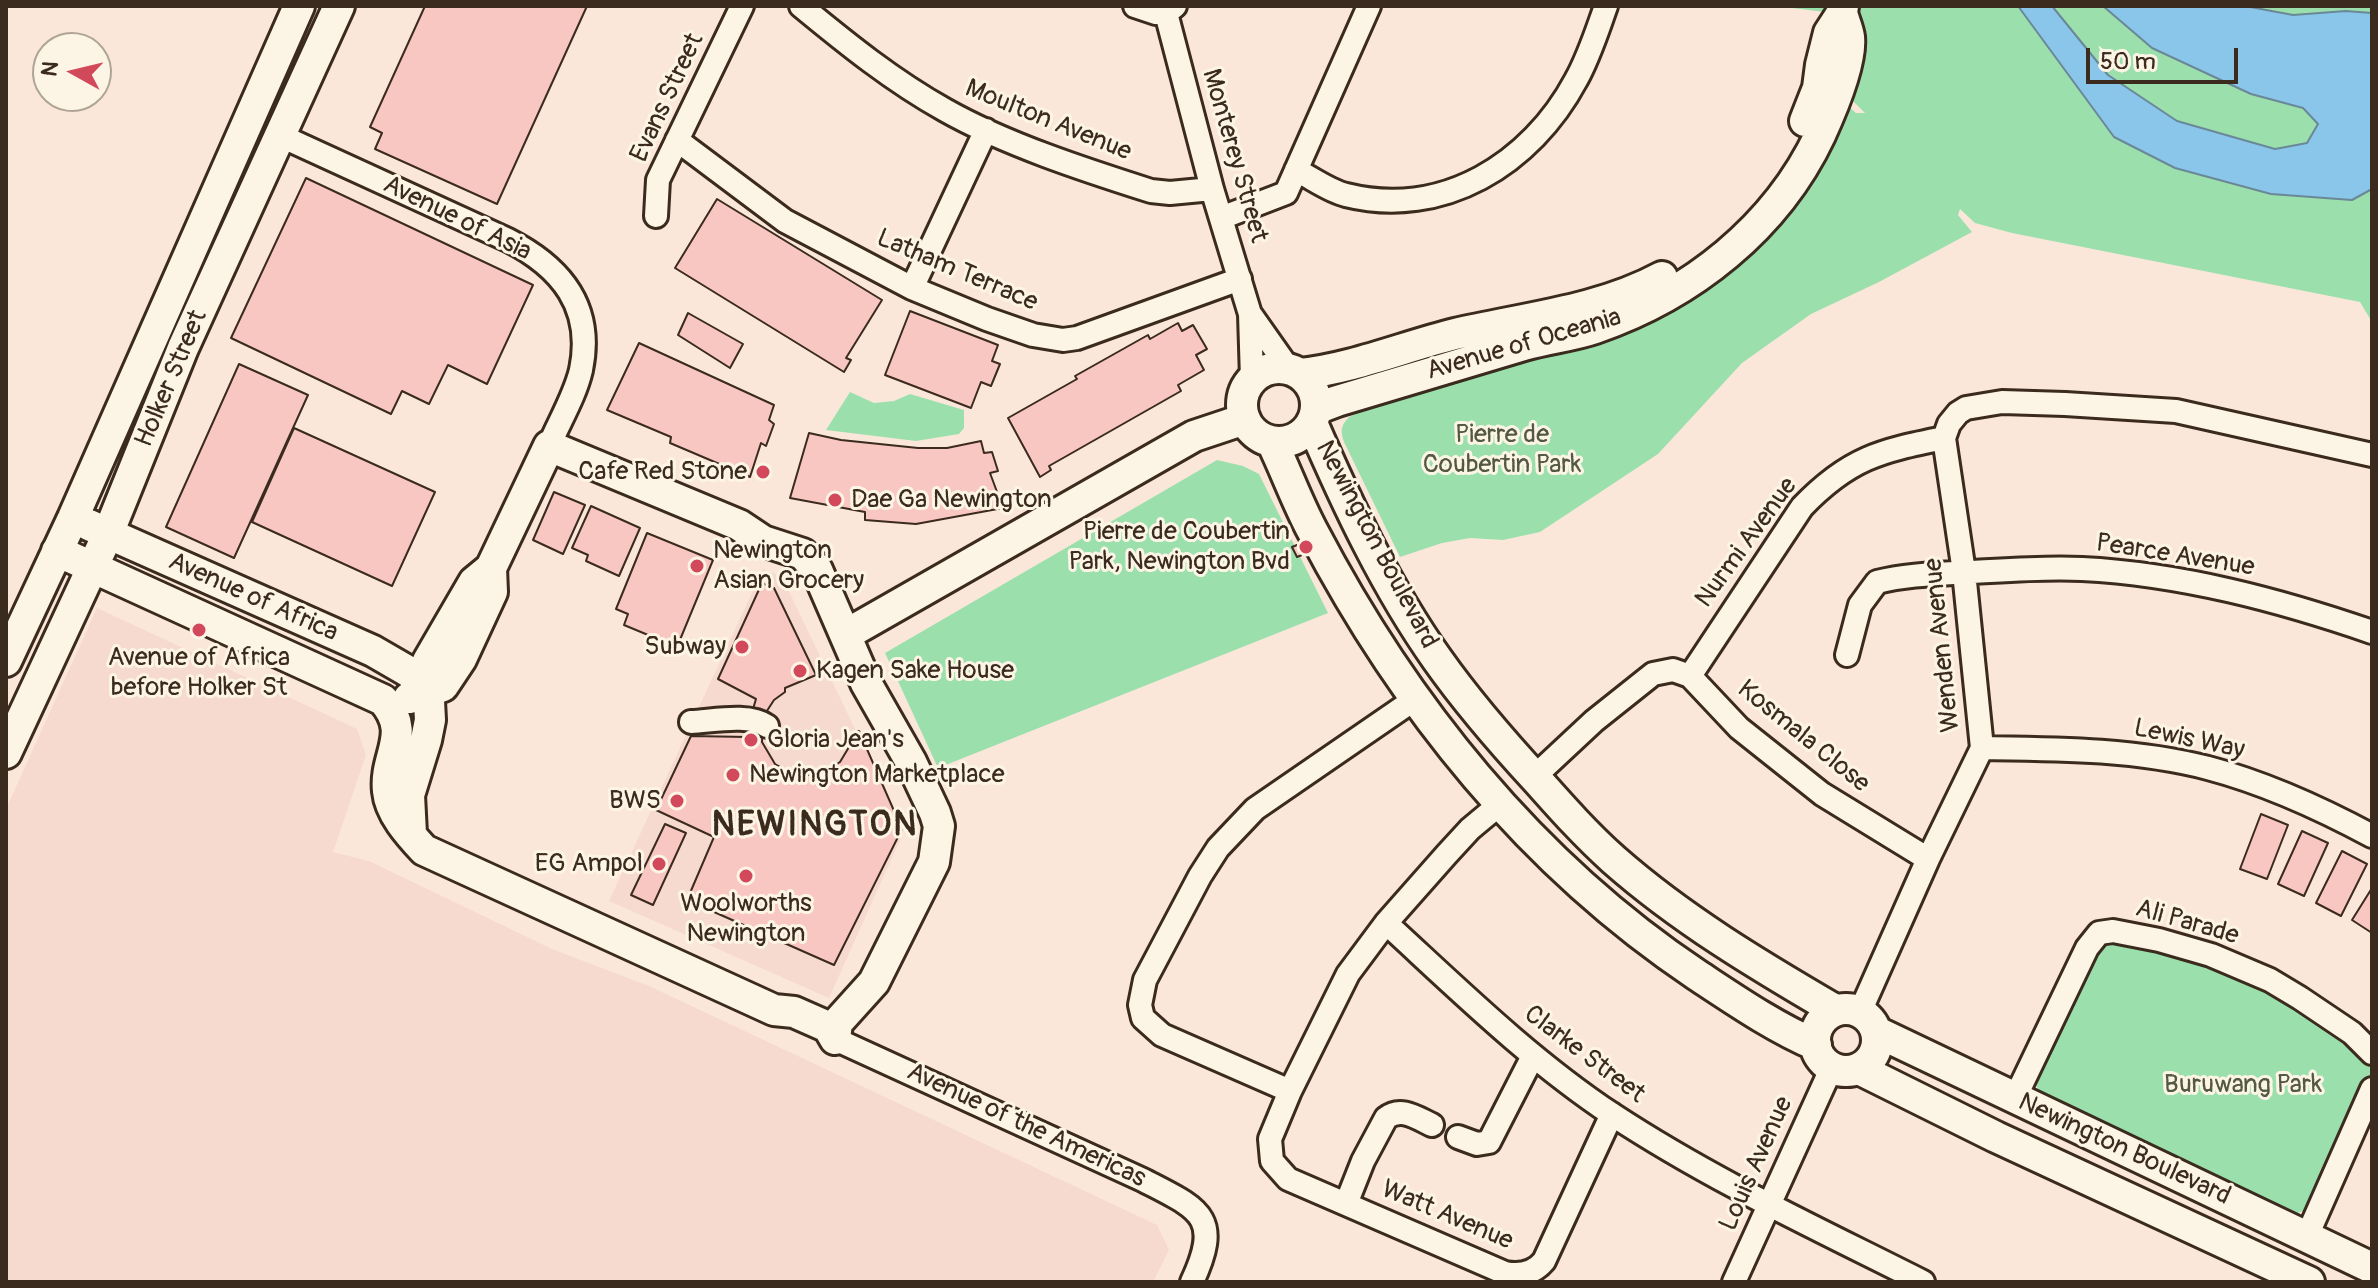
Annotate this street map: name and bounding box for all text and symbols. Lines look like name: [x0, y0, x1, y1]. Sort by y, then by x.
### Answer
street label: Evans Street: [625, 29, 711, 167]
north arrow: [32, 32, 112, 112]
scale bar: [2090, 32, 2242, 82]
text: 50 m: [2100, 47, 2156, 76]
text: N: [35, 60, 65, 78]
street label: Monterey Street: [1194, 66, 1274, 246]
street label: Moulton Avenue: [960, 73, 1136, 169]
street label: Avenue of Asia: [378, 170, 536, 268]
street label: Latham Terrace: [872, 223, 1042, 319]
street label: Avenue of Oceania: [1423, 302, 1625, 388]
street label: Holker Street: [129, 306, 215, 452]
park label: Pierre de Coubertin Park: [1423, 419, 1581, 480]
street label: Newington Boulevard: [1308, 436, 1444, 654]
place label: Cafe Red Stone: [578, 456, 747, 488]
marker: Cafe Red Stone: [754, 463, 772, 481]
street label: Nurmi Avenue: [1689, 472, 1805, 614]
place label: Dae Ga Newington: [851, 484, 1052, 516]
marker: Dae Ga Newington: [826, 491, 844, 509]
place label: Pierre de Coubertin Park, Newington Bvd: [1068, 516, 1290, 578]
street label: Pearce Avenue: [2093, 528, 2257, 584]
place label: Newington Asian Grocery: [713, 535, 864, 596]
marker: Pierre de Coubertin Park, Newington Bvd: [1297, 538, 1315, 556]
street label: Avenue of Africa: [163, 547, 343, 649]
street label: Wenden Avenue: [1918, 556, 1968, 734]
marker: Newington Asian Grocery: [688, 557, 706, 575]
marker: Avenue of Africa before Holker St: [190, 621, 208, 639]
place label: Subway: [644, 631, 726, 663]
marker: Subway: [733, 638, 751, 656]
place label: Avenue of Africa before Holker St: [108, 642, 290, 704]
place label: Kagen Sake House: [816, 655, 1014, 687]
marker: Kagen Sake House: [791, 662, 809, 680]
street label: Kosmala Close: [1731, 674, 1875, 800]
street label: Lewis Way: [2131, 713, 2247, 767]
place label: Gloria Jean's: [767, 724, 904, 756]
marker: Gloria Jean's: [742, 731, 760, 749]
place label: Newington Marketplace: [749, 759, 1004, 791]
marker: Newington Marketplace: [724, 766, 742, 784]
place label: BWS: [609, 785, 661, 817]
marker: BWS: [668, 792, 686, 810]
district label: NEWINGTON: [712, 806, 918, 846]
place label: EG Ampol: [535, 848, 643, 880]
marker: EG Ampol: [650, 855, 668, 873]
marker: Woolworths Newington: [737, 867, 755, 885]
place label: Woolworths Newington: [680, 888, 812, 950]
street label: Ali Parade: [2132, 893, 2242, 953]
street label: Clarke Street: [1517, 999, 1651, 1111]
street label: Avenue of the Americas: [902, 1057, 1150, 1195]
park label: Buruwang Park: [2164, 1069, 2322, 1101]
street label: Newington Boulevard: [2013, 1087, 2235, 1213]
street label: Louis Avenue: [1714, 1092, 1800, 1236]
street label: Watt Avenue: [1376, 1174, 1518, 1258]

